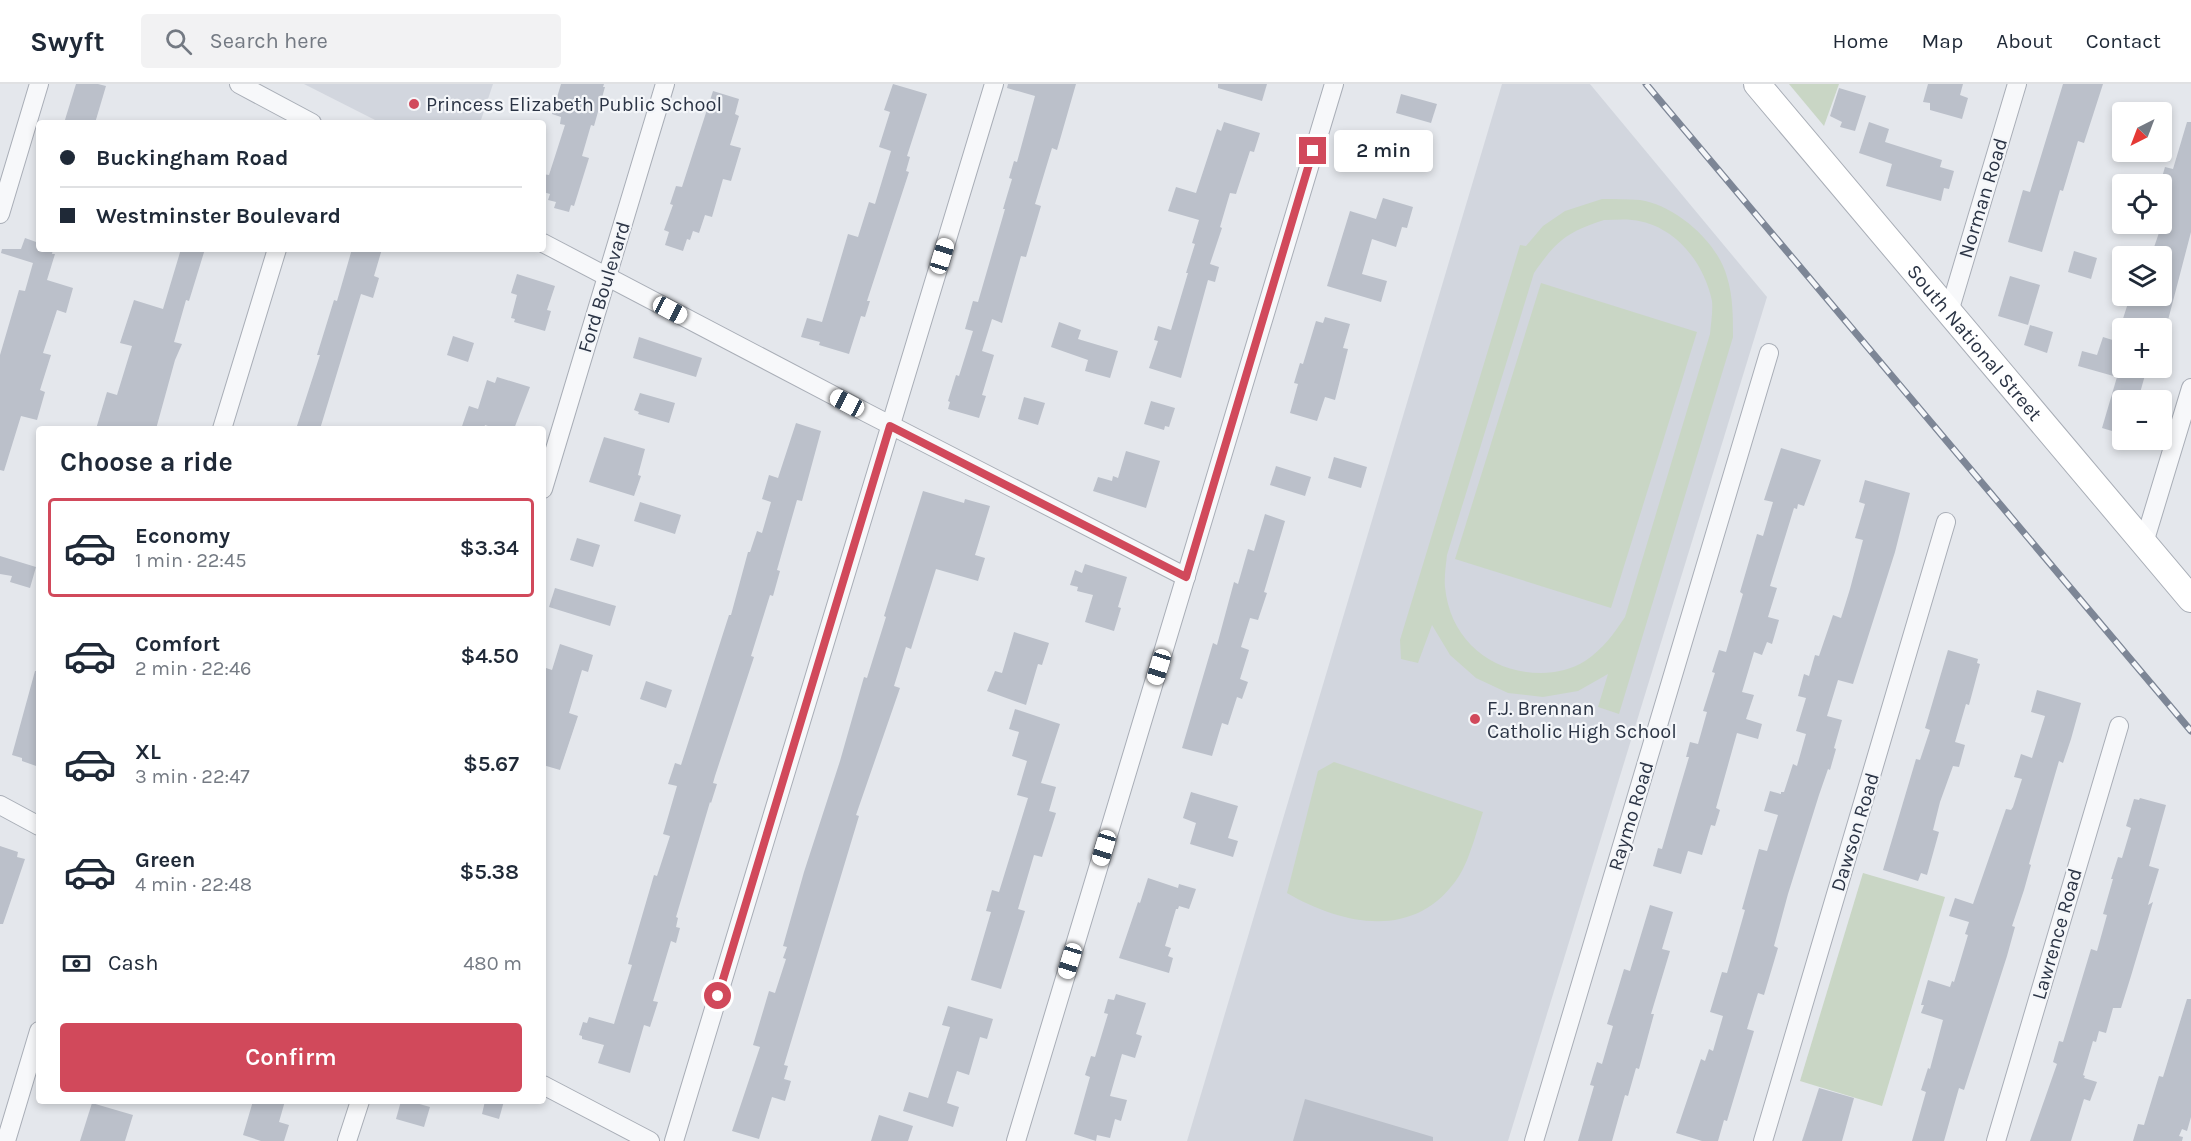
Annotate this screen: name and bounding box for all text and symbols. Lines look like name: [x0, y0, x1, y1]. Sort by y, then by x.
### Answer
search box: [141, 14, 561, 68]
text: Swyft: [30, 25, 105, 58]
icon: search: [162, 25, 195, 58]
text: Search here: [210, 28, 328, 54]
text: Home: [1833, 29, 1889, 53]
text: Map: [1922, 29, 1963, 53]
text: About: [1996, 29, 2053, 53]
text: Contact: [2086, 29, 2161, 53]
place label: Princess Elizabeth Public School: [426, 93, 722, 116]
marker: Princess Elizabeth Public School: [407, 97, 421, 111]
north arrow: [2112, 102, 2172, 162]
map controls: [2112, 102, 2172, 450]
callout: 2 min: [1334, 130, 1433, 172]
street label: Norman Road: [1954, 135, 2012, 261]
route end: [1299, 137, 1326, 164]
text: 2 min: [1356, 139, 1411, 162]
text: Buckingham Road: [96, 145, 288, 171]
button: locate: [2112, 174, 2172, 234]
text: Westminster Boulevard: [96, 203, 341, 229]
street label: Ford Boulevard: [573, 219, 635, 355]
car: [928, 236, 956, 276]
button: layers: [2112, 246, 2172, 306]
street label: South National Street: [1903, 260, 2047, 426]
car: [650, 294, 690, 326]
button: +: [2112, 318, 2172, 378]
car: [827, 387, 867, 419]
button: −: [2112, 390, 2172, 450]
text: Choose a ride: [60, 446, 233, 478]
icon: car: [63, 521, 117, 575]
text: Economy: [135, 523, 230, 549]
text: $3.34: [460, 535, 519, 561]
text: 1 min · 22:45: [135, 549, 246, 572]
icon: car: [63, 629, 117, 683]
text: Comfort: [135, 631, 220, 657]
text: $4.50: [460, 643, 519, 669]
car: [1145, 647, 1173, 687]
text: 2 min · 22:46: [135, 657, 252, 680]
place label: F.J. Brennan Catholic High School: [1487, 697, 1677, 743]
marker: F.J. Brennan Catholic High School: [1468, 712, 1482, 726]
icon: car: [63, 737, 117, 791]
text: XL: [135, 739, 161, 765]
text: $5.67: [463, 751, 519, 777]
street label: Raymo Road: [1603, 759, 1659, 873]
text: 3 min · 22:47: [135, 765, 250, 788]
street label: Dawson Road: [1826, 770, 1884, 894]
car: [1090, 828, 1118, 868]
icon: car: [63, 845, 117, 899]
text: Green: [135, 847, 196, 873]
text: $5.38: [459, 859, 519, 885]
street label: Lawrence Road: [2027, 866, 2087, 1002]
text: 4 min · 22:48: [135, 873, 252, 896]
car: [1056, 941, 1084, 981]
icon: cash: [60, 947, 93, 980]
text: Cash: [108, 950, 158, 976]
text: 480 m: [463, 952, 522, 975]
route start: [704, 982, 731, 1009]
button: Confirm: [60, 1023, 522, 1092]

